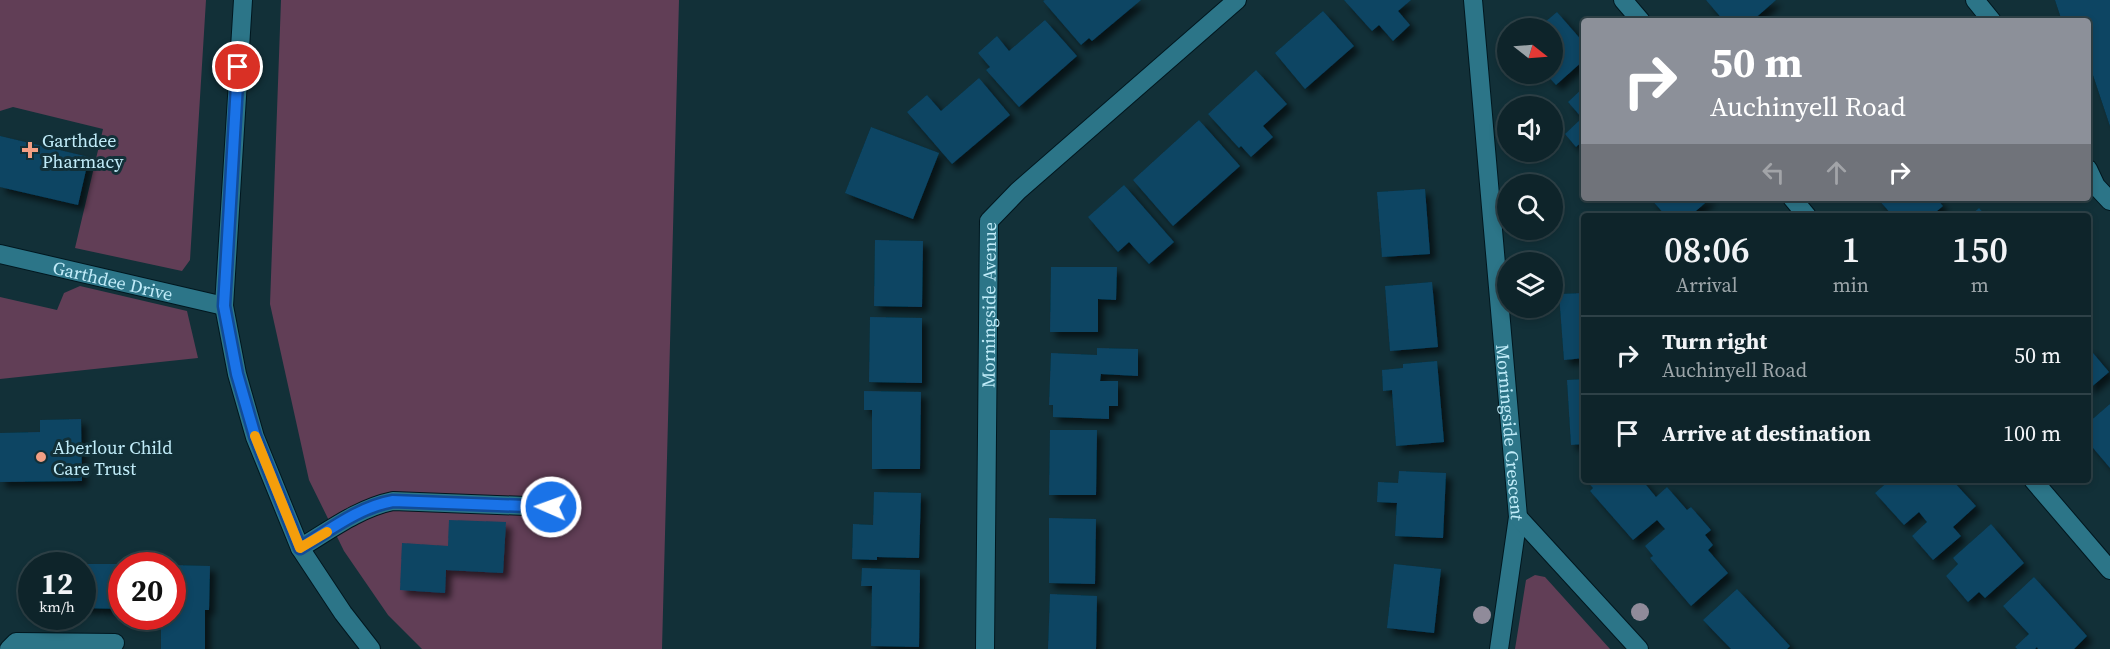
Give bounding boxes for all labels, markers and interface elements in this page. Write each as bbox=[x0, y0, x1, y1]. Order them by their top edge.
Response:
north arrow bbox=[1497, 18, 1563, 84]
map controls bbox=[1497, 18, 1563, 318]
text: 50 m bbox=[1710, 33, 1803, 91]
pin bbox=[212, 41, 263, 92]
icon: right bbox=[1611, 42, 1689, 120]
icon: arrive bbox=[221, 50, 254, 83]
text: Auchinyell Road bbox=[1710, 88, 1906, 125]
button: sound bbox=[1497, 96, 1563, 162]
place label: Garthdee Pharmacy bbox=[42, 128, 124, 174]
marker: Garthdee Pharmacy bbox=[23, 143, 37, 157]
icon: left bbox=[1757, 156, 1790, 189]
icon: ahead bbox=[1820, 156, 1853, 189]
icon: right bbox=[1883, 156, 1916, 189]
button: search bbox=[1497, 174, 1563, 240]
street label: Morningside Avenue bbox=[975, 222, 1001, 388]
text: 08:06 bbox=[1664, 225, 1750, 274]
text: 1 bbox=[1841, 225, 1860, 274]
text: 150 bbox=[1952, 225, 2008, 274]
button: layers bbox=[1497, 252, 1563, 318]
street label: Garthdee Drive bbox=[51, 254, 175, 306]
text: Arrival bbox=[1676, 271, 1738, 299]
text: min bbox=[1833, 271, 1869, 299]
text: m bbox=[1971, 271, 1989, 299]
text: Turn right bbox=[1662, 326, 1767, 356]
icon: right bbox=[1611, 339, 1644, 372]
text: 50 m bbox=[2014, 340, 2061, 370]
street label: Morningside Crescent bbox=[1490, 343, 1531, 523]
text: Auchinyell Road bbox=[1662, 356, 1807, 384]
icon: arrive bbox=[1611, 417, 1644, 450]
text: Arrive at destination bbox=[1662, 418, 1871, 448]
text: 100 m bbox=[2003, 418, 2061, 448]
place label: Aberlour Child Care Trust bbox=[53, 435, 172, 481]
marker: Aberlour Child Care Trust bbox=[34, 450, 48, 464]
position arrow bbox=[519, 475, 583, 539]
speed limit sign: 20 bbox=[108, 552, 186, 630]
text: 12 bbox=[41, 563, 73, 604]
text: km/h bbox=[39, 596, 75, 617]

